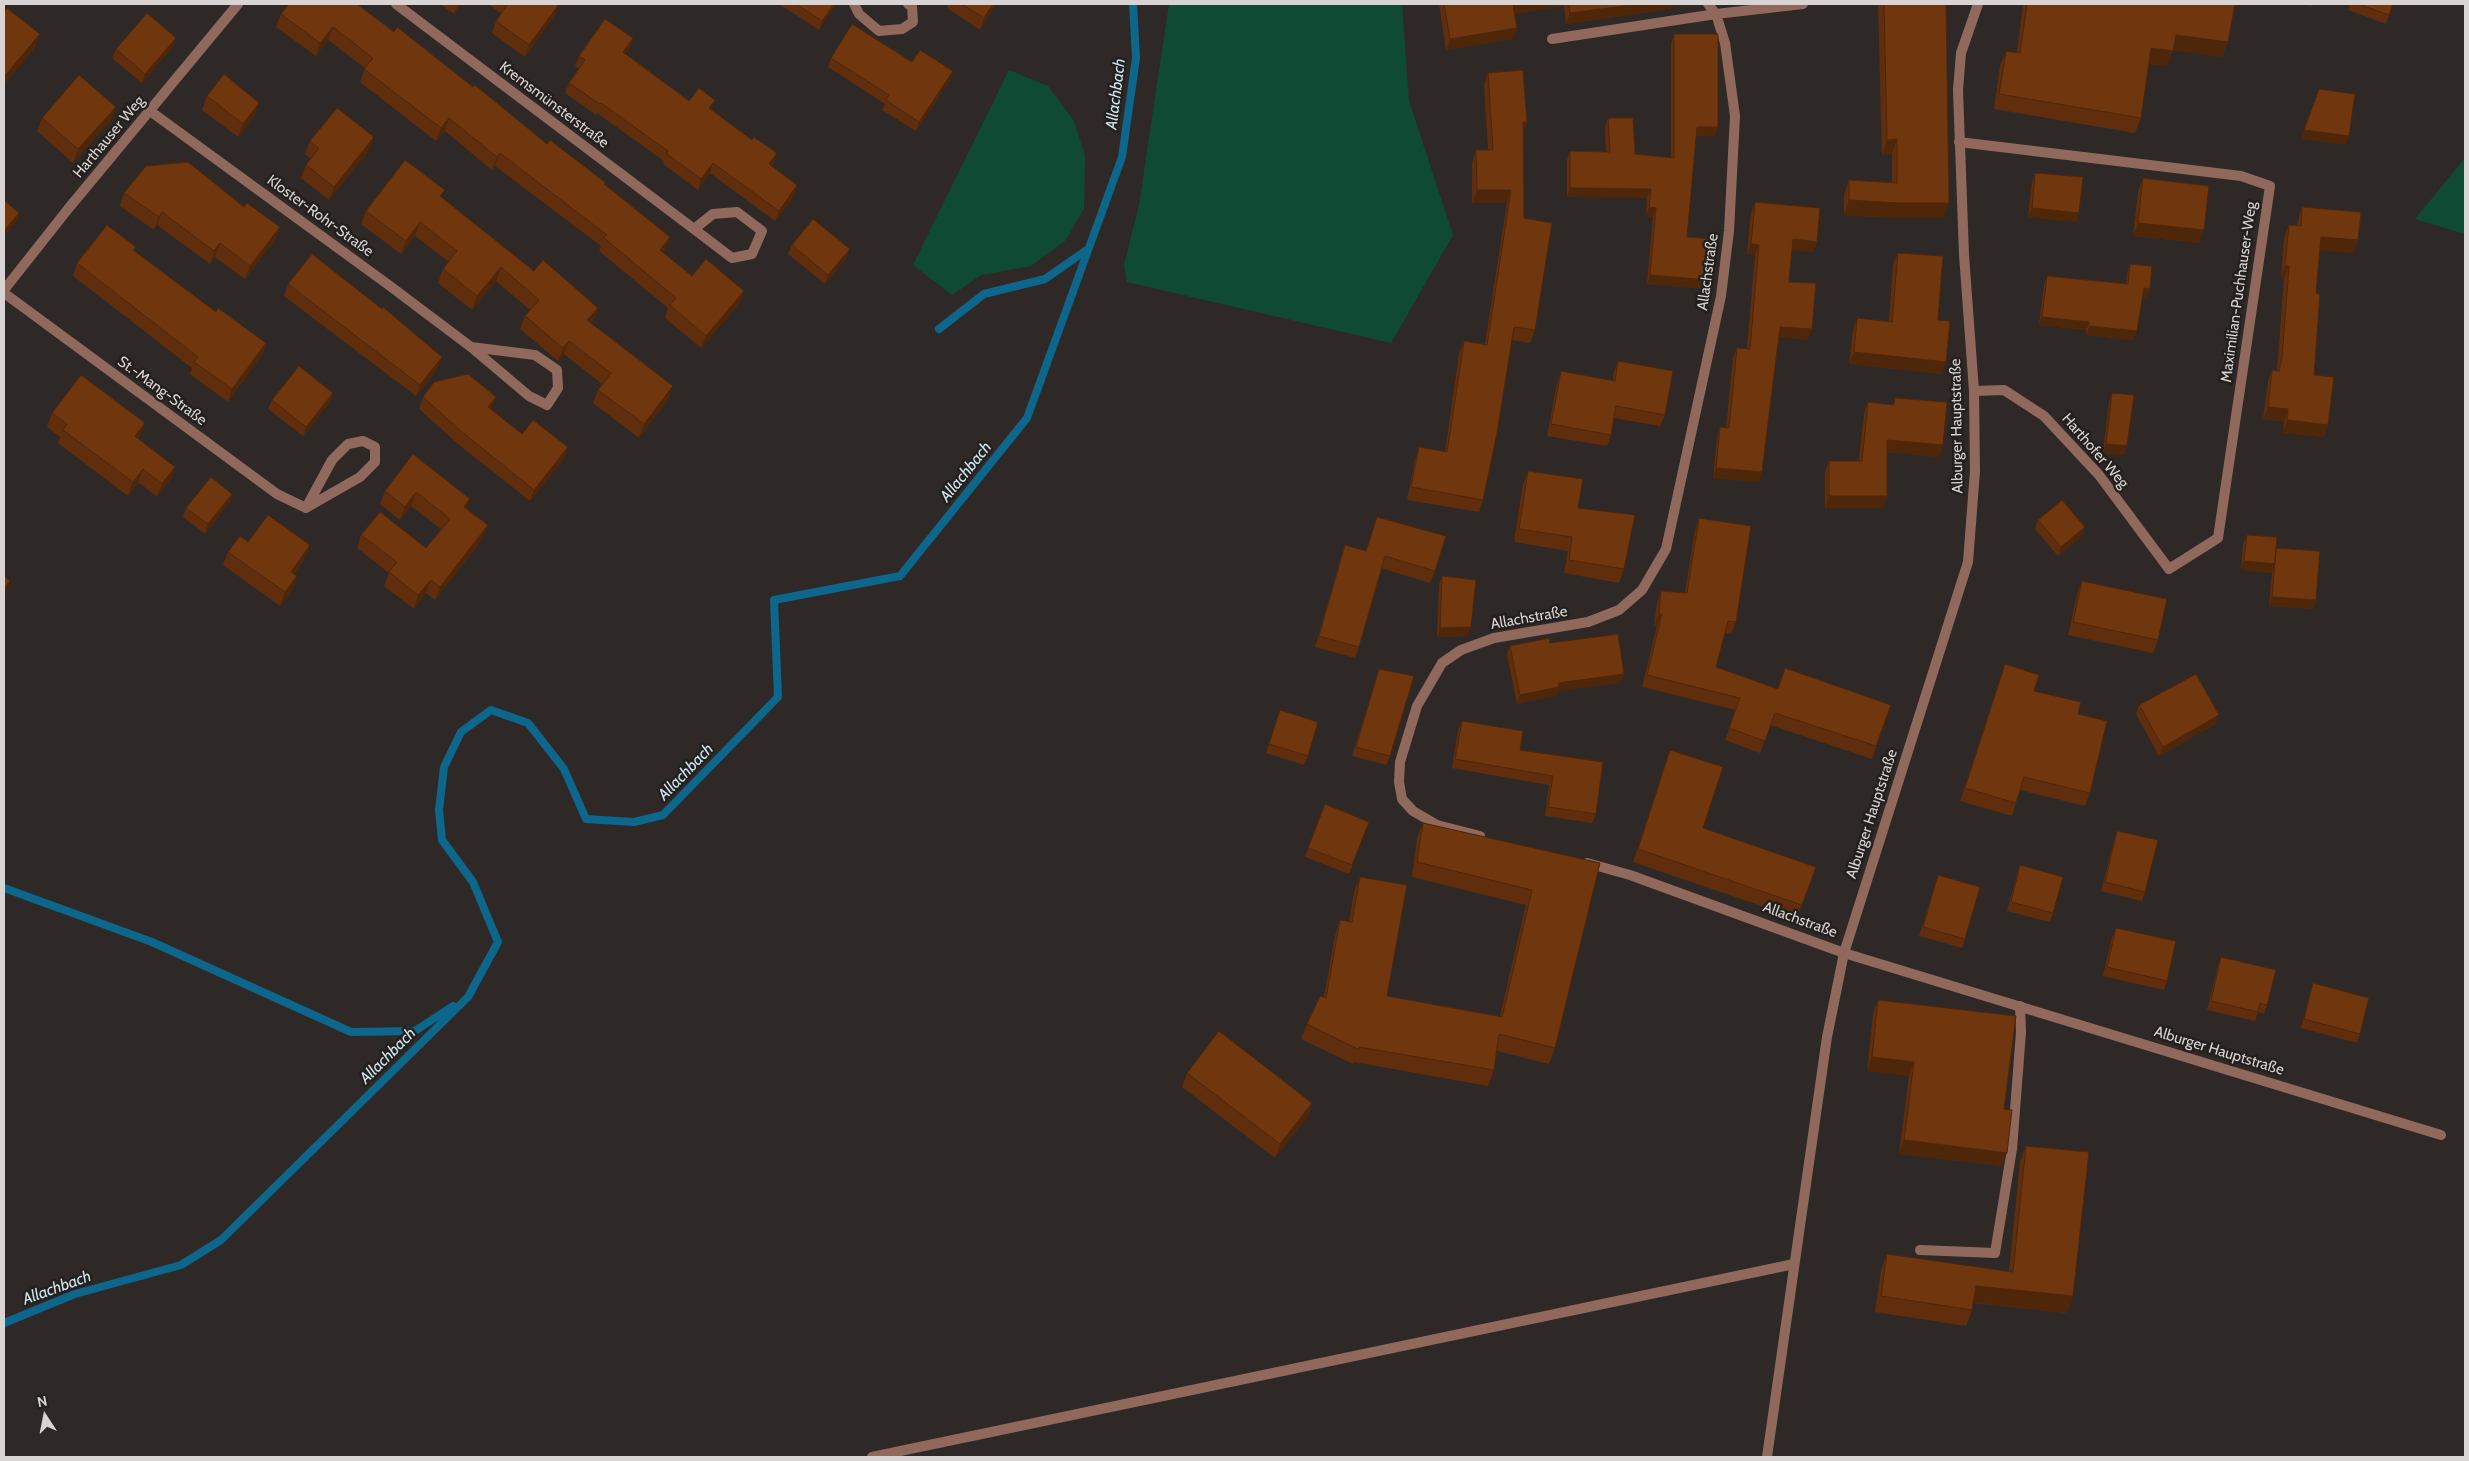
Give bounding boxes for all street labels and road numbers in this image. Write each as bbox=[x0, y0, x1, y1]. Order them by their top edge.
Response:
street label: Kremsmünsterstraße bbox=[496, 58, 612, 152]
street label: Harthauser Weg bbox=[70, 92, 148, 182]
street label: Kloster-Rohr-Straße bbox=[263, 171, 377, 261]
street label: Maximilian-Puchhauser-Weg bbox=[2217, 200, 2261, 384]
street label: Allachstraße bbox=[1694, 232, 1722, 312]
street label: St.-Mang-Straße bbox=[114, 353, 210, 429]
street label: Alburger Hauptstraße bbox=[1947, 358, 1967, 494]
street label: Harthofer Weg bbox=[2058, 410, 2132, 492]
street label: Allachstraße bbox=[1489, 602, 1569, 634]
street label: Alburger Hauptstraße bbox=[1843, 747, 1901, 881]
street label: Allachstraße bbox=[1760, 898, 1840, 942]
street label: Alburger Hauptstraße bbox=[2152, 1023, 2286, 1079]

